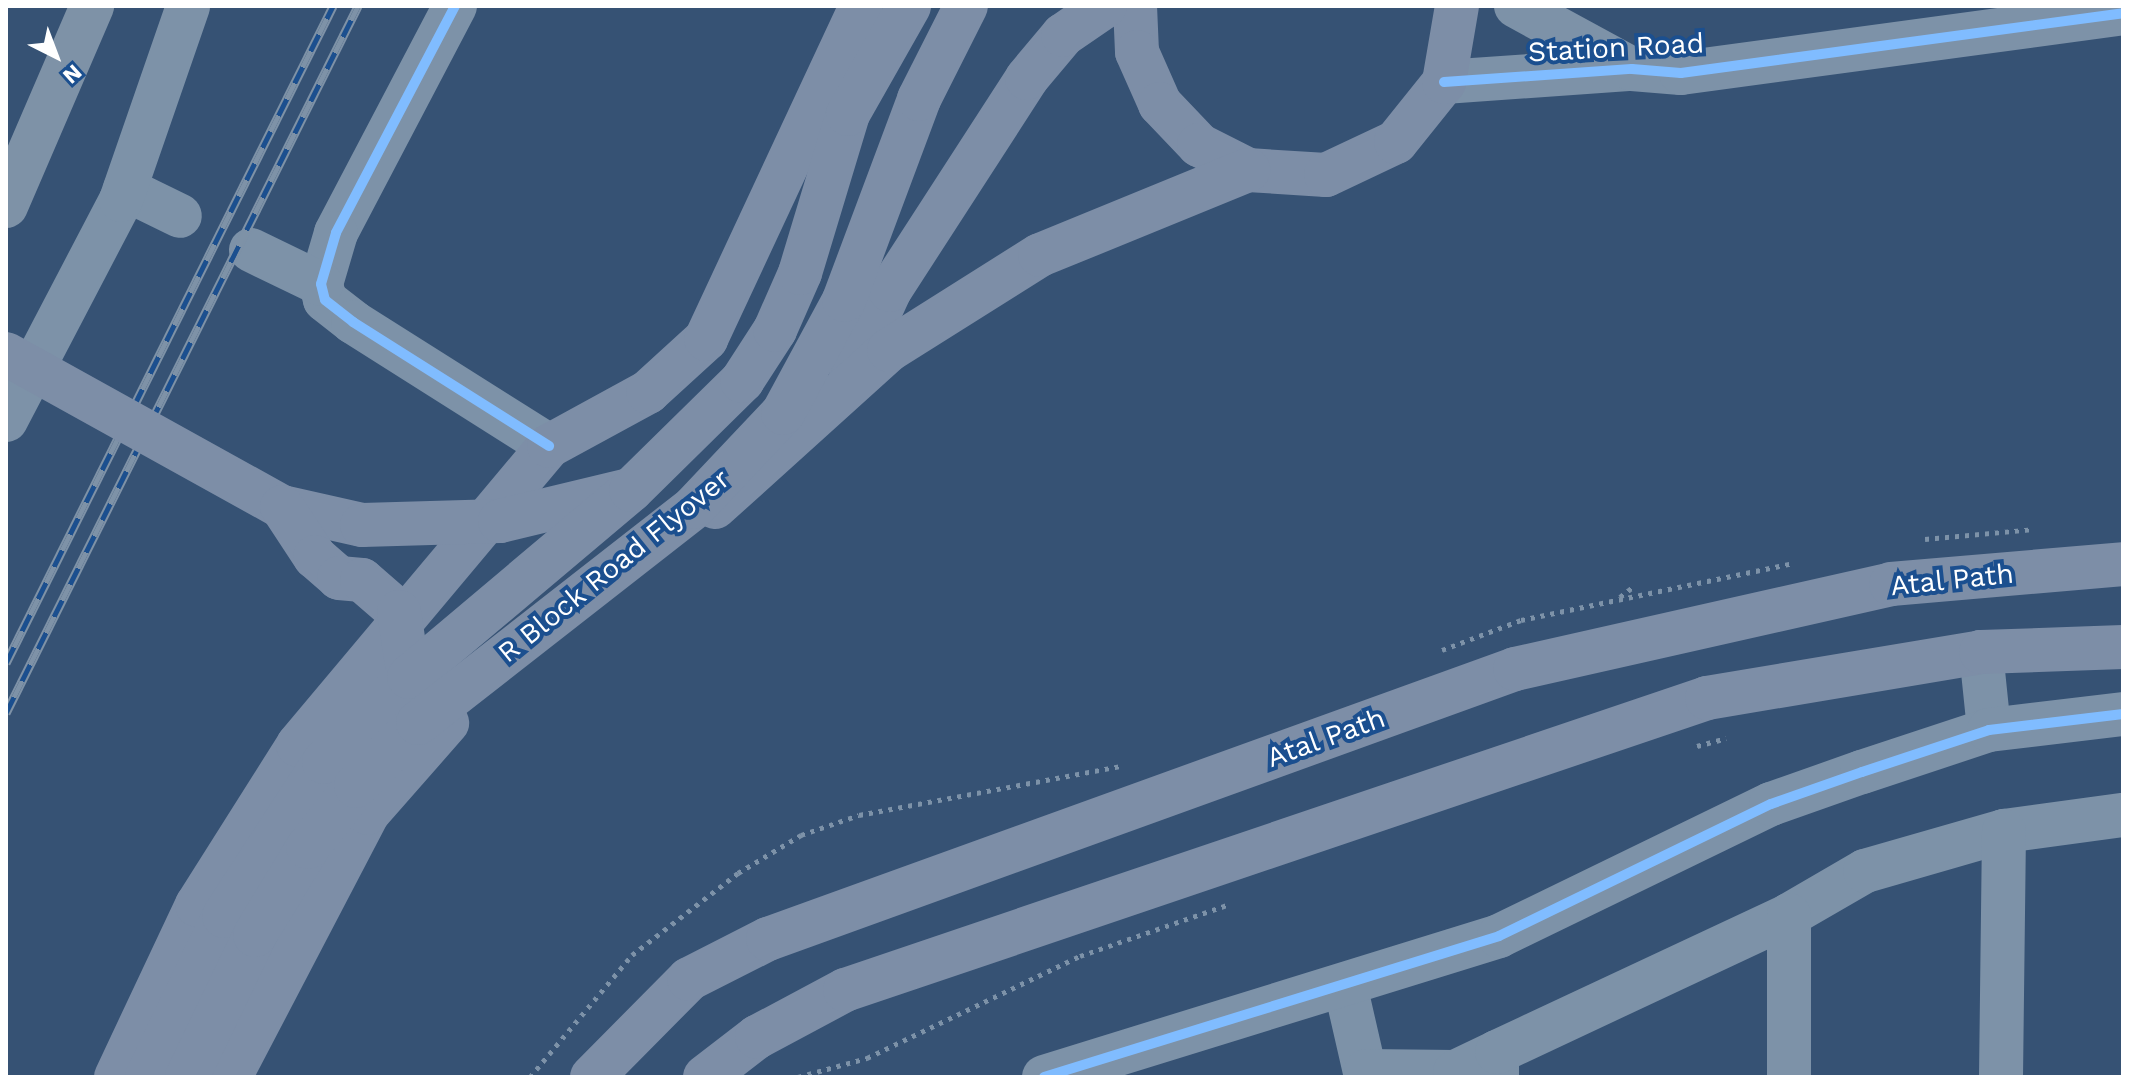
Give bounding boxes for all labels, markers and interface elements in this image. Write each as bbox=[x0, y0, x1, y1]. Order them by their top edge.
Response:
north arrow bbox=[16, 16, 96, 96]
street label: Station Road bbox=[1527, 27, 1705, 69]
text: N bbox=[58, 59, 87, 89]
street label: R Block Road Flyover bbox=[491, 462, 737, 670]
street label: Atal Path bbox=[1888, 557, 2016, 603]
street label: Atal Path bbox=[1262, 701, 1390, 775]

